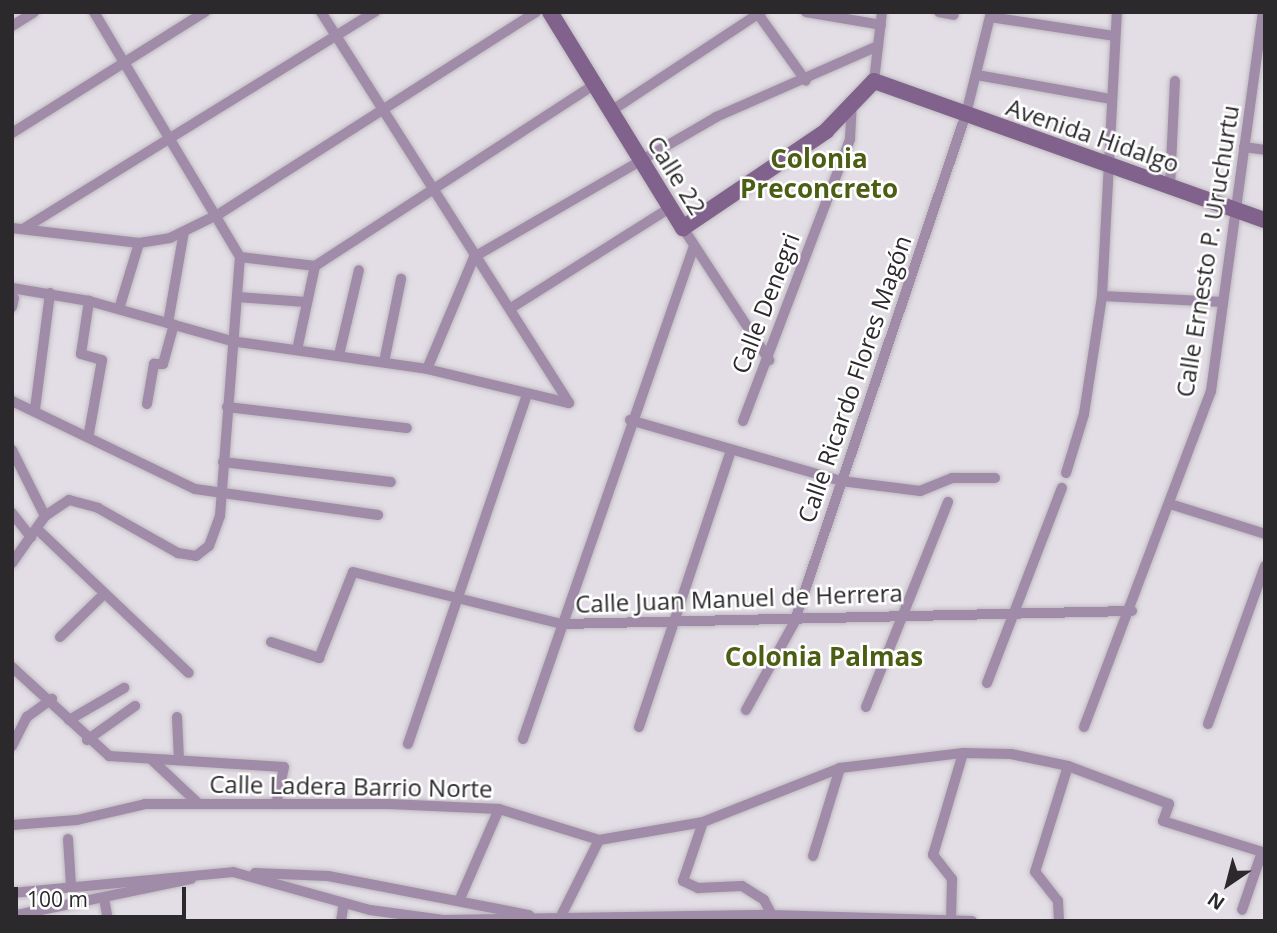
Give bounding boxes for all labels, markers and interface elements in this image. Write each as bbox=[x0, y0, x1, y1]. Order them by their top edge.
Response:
street label: Avenida Hidalgo bbox=[1003, 92, 1183, 178]
street label: Calle Ernesto P. Uruchurtu bbox=[1170, 103, 1244, 399]
street label: Calle 22 bbox=[642, 130, 712, 220]
district label: Colonia Preconcreto bbox=[740, 143, 898, 204]
street label: Calle Denegri bbox=[725, 229, 805, 377]
street label: Calle Ricardo Flores Magón bbox=[791, 231, 917, 527]
street label: Calle Juan Manuel de Herrera bbox=[575, 578, 903, 618]
district label: Colonia Palmas bbox=[725, 641, 923, 673]
street label: Calle Ladera Barrio Norte bbox=[209, 769, 493, 803]
north arrow bbox=[1193, 849, 1263, 919]
scale bar bbox=[18, 874, 189, 918]
text: 100 m bbox=[27, 885, 88, 913]
text: N bbox=[1202, 886, 1230, 916]

